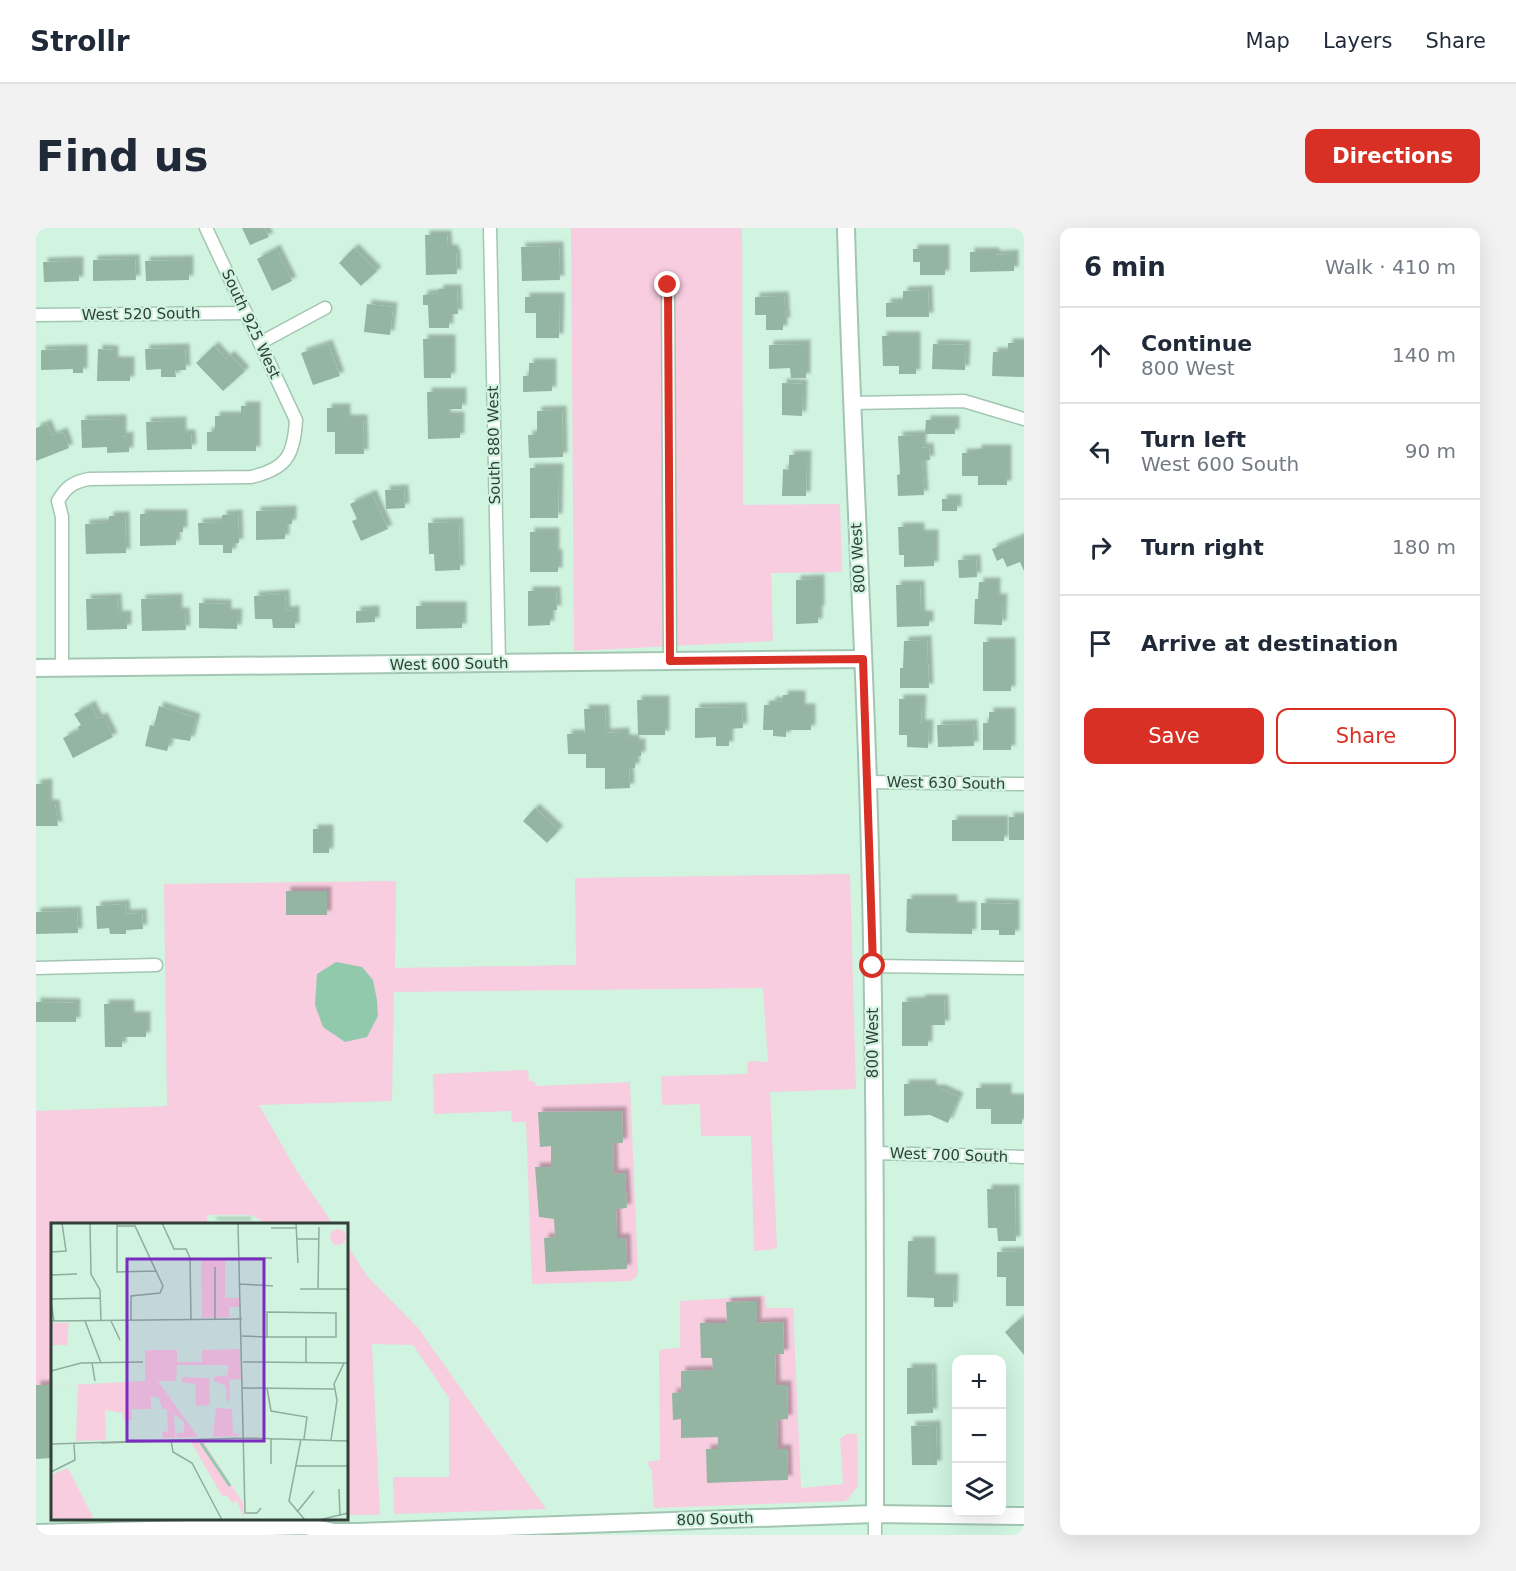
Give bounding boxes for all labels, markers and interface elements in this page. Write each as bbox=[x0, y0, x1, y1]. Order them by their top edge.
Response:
text: Strollr bbox=[30, 25, 130, 58]
text: Map bbox=[1246, 29, 1290, 53]
text: Layers bbox=[1323, 29, 1392, 53]
text: Share bbox=[1425, 29, 1486, 53]
button: Directions bbox=[1305, 129, 1480, 183]
text: Find us bbox=[36, 132, 209, 181]
text: 6 min bbox=[1084, 252, 1166, 282]
text: Walk · 410 m bbox=[1325, 255, 1456, 279]
street label: South 925 West bbox=[218, 266, 284, 382]
route end bbox=[654, 271, 680, 297]
street label: West 520 South bbox=[82, 304, 200, 324]
text: Continue bbox=[1141, 331, 1252, 356]
icon: ahead bbox=[1084, 339, 1117, 372]
text: 140 m bbox=[1392, 343, 1456, 367]
text: 800 West bbox=[1141, 356, 1235, 380]
street label: South 880 West bbox=[484, 385, 504, 504]
text: Turn left bbox=[1141, 427, 1246, 452]
icon: left bbox=[1084, 435, 1117, 468]
text: 90 m bbox=[1405, 439, 1456, 463]
text: West 600 South bbox=[1141, 452, 1299, 476]
street label: 800 West bbox=[847, 522, 869, 594]
icon: right bbox=[1084, 531, 1117, 564]
text: Turn right bbox=[1141, 535, 1264, 560]
text: 180 m bbox=[1392, 535, 1456, 559]
icon: arrive bbox=[1084, 627, 1117, 660]
text: Arrive at destination bbox=[1141, 631, 1398, 656]
street label: West 600 South bbox=[390, 654, 508, 674]
button: Save bbox=[1084, 708, 1264, 764]
button: Share bbox=[1276, 708, 1456, 764]
street label: West 630 South bbox=[887, 773, 1005, 793]
route start bbox=[859, 952, 885, 978]
street label: 800 West bbox=[864, 1008, 882, 1078]
street label: West 700 South bbox=[889, 1144, 1009, 1166]
inset map bbox=[51, 1223, 348, 1520]
map controls bbox=[952, 1355, 1006, 1517]
button: + bbox=[952, 1355, 1006, 1409]
button: − bbox=[952, 1409, 1006, 1463]
button: layers bbox=[952, 1463, 1006, 1517]
street label: 800 South bbox=[676, 1509, 754, 1529]

